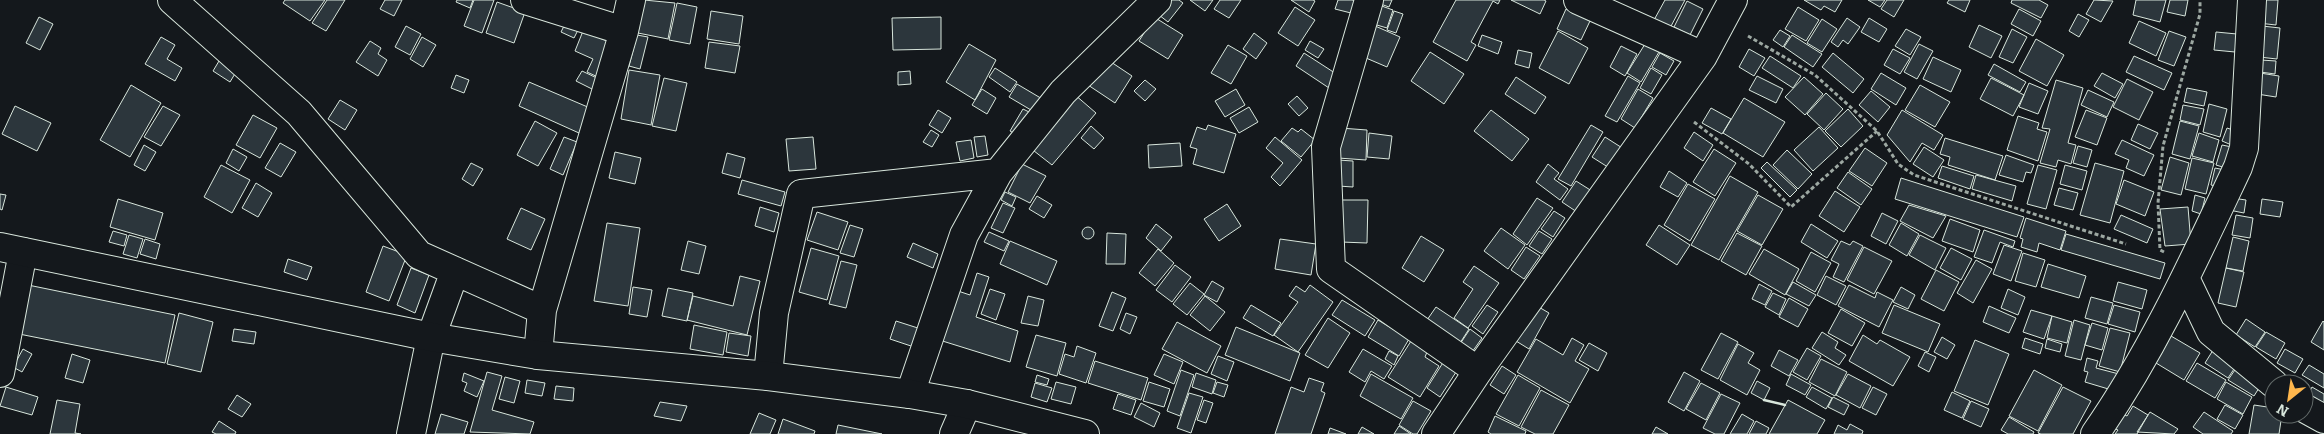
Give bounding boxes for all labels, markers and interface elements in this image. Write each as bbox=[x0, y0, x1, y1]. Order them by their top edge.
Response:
north arrow bbox=[2264, 374, 2314, 424]
text: N bbox=[2274, 400, 2292, 420]

